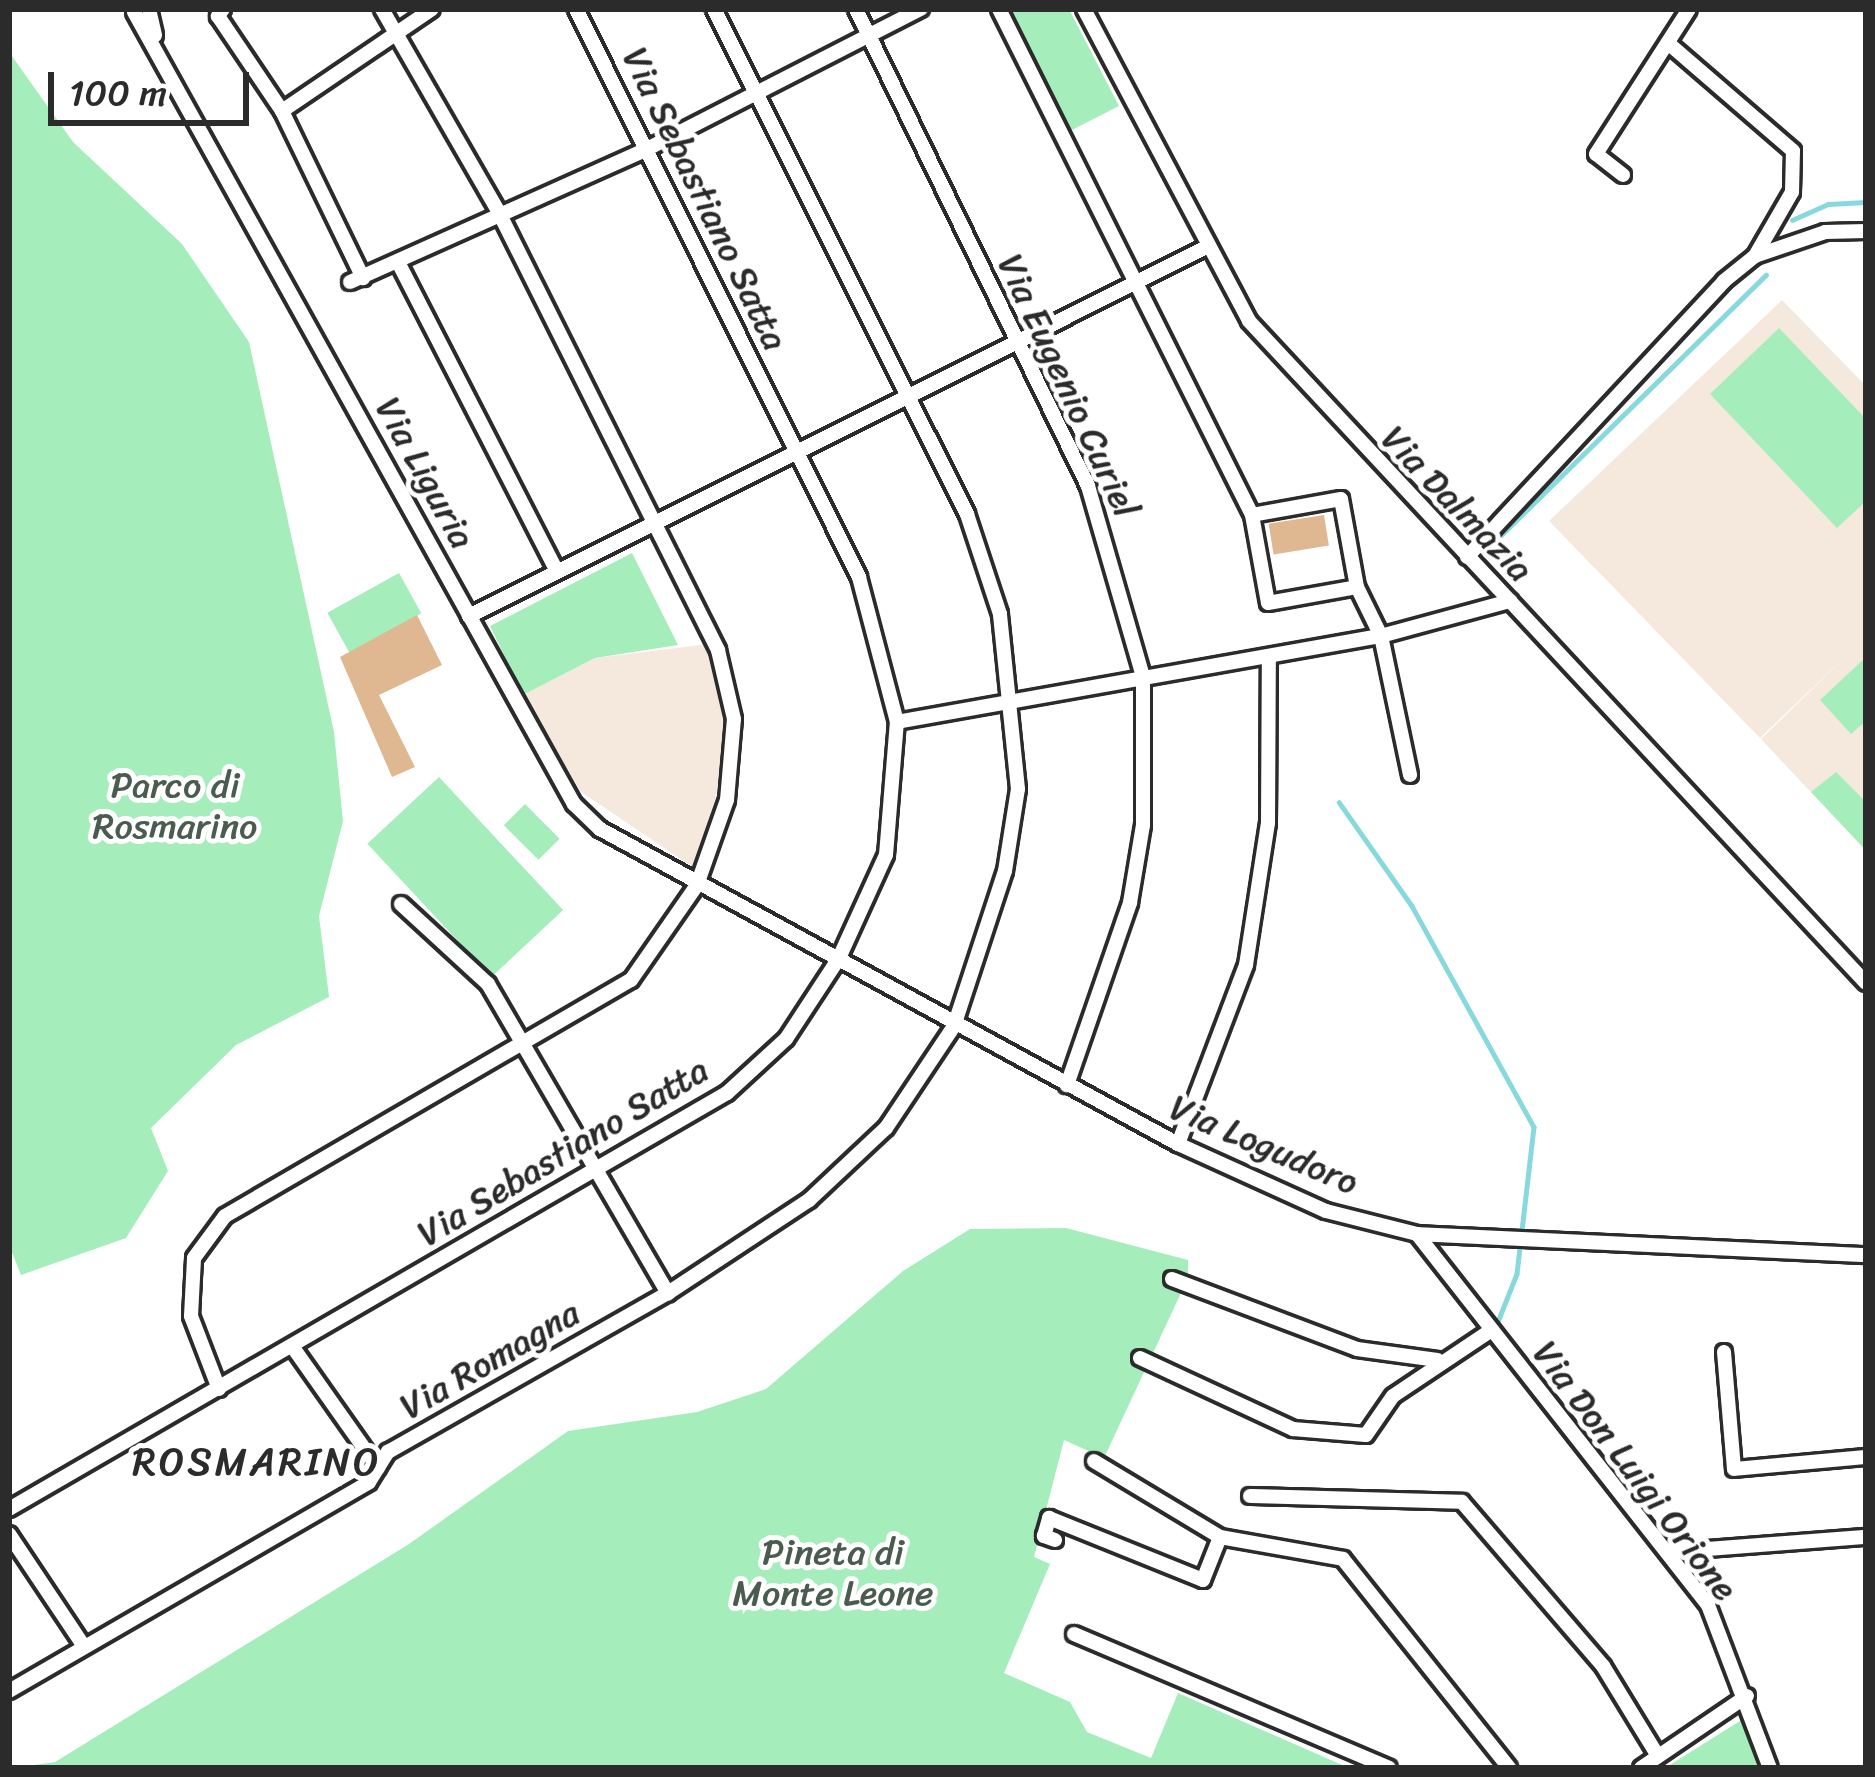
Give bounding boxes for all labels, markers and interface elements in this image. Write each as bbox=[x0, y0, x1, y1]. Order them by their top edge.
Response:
street label: Via Sebastiano Satta bbox=[613, 40, 797, 358]
scale bar bbox=[54, 48, 255, 122]
text: 100 m bbox=[69, 61, 167, 125]
street label: Via Eugenio Curiel bbox=[988, 247, 1148, 525]
street label: Via Liguria bbox=[366, 390, 484, 556]
street label: Via Dalmazia bbox=[1372, 417, 1542, 591]
park label: Parco di Rosmarino bbox=[93, 763, 257, 848]
street label: Via Sebastiano Satta bbox=[409, 1048, 717, 1256]
street label: Via Logudoro bbox=[1163, 1086, 1365, 1204]
street label: Via Romagna bbox=[392, 1291, 588, 1429]
street label: Via Don Luigi Orione bbox=[1523, 1333, 1747, 1609]
district label: ROSMARINO bbox=[134, 1439, 380, 1485]
park label: Pineta di Monte Leone bbox=[733, 1530, 933, 1615]

